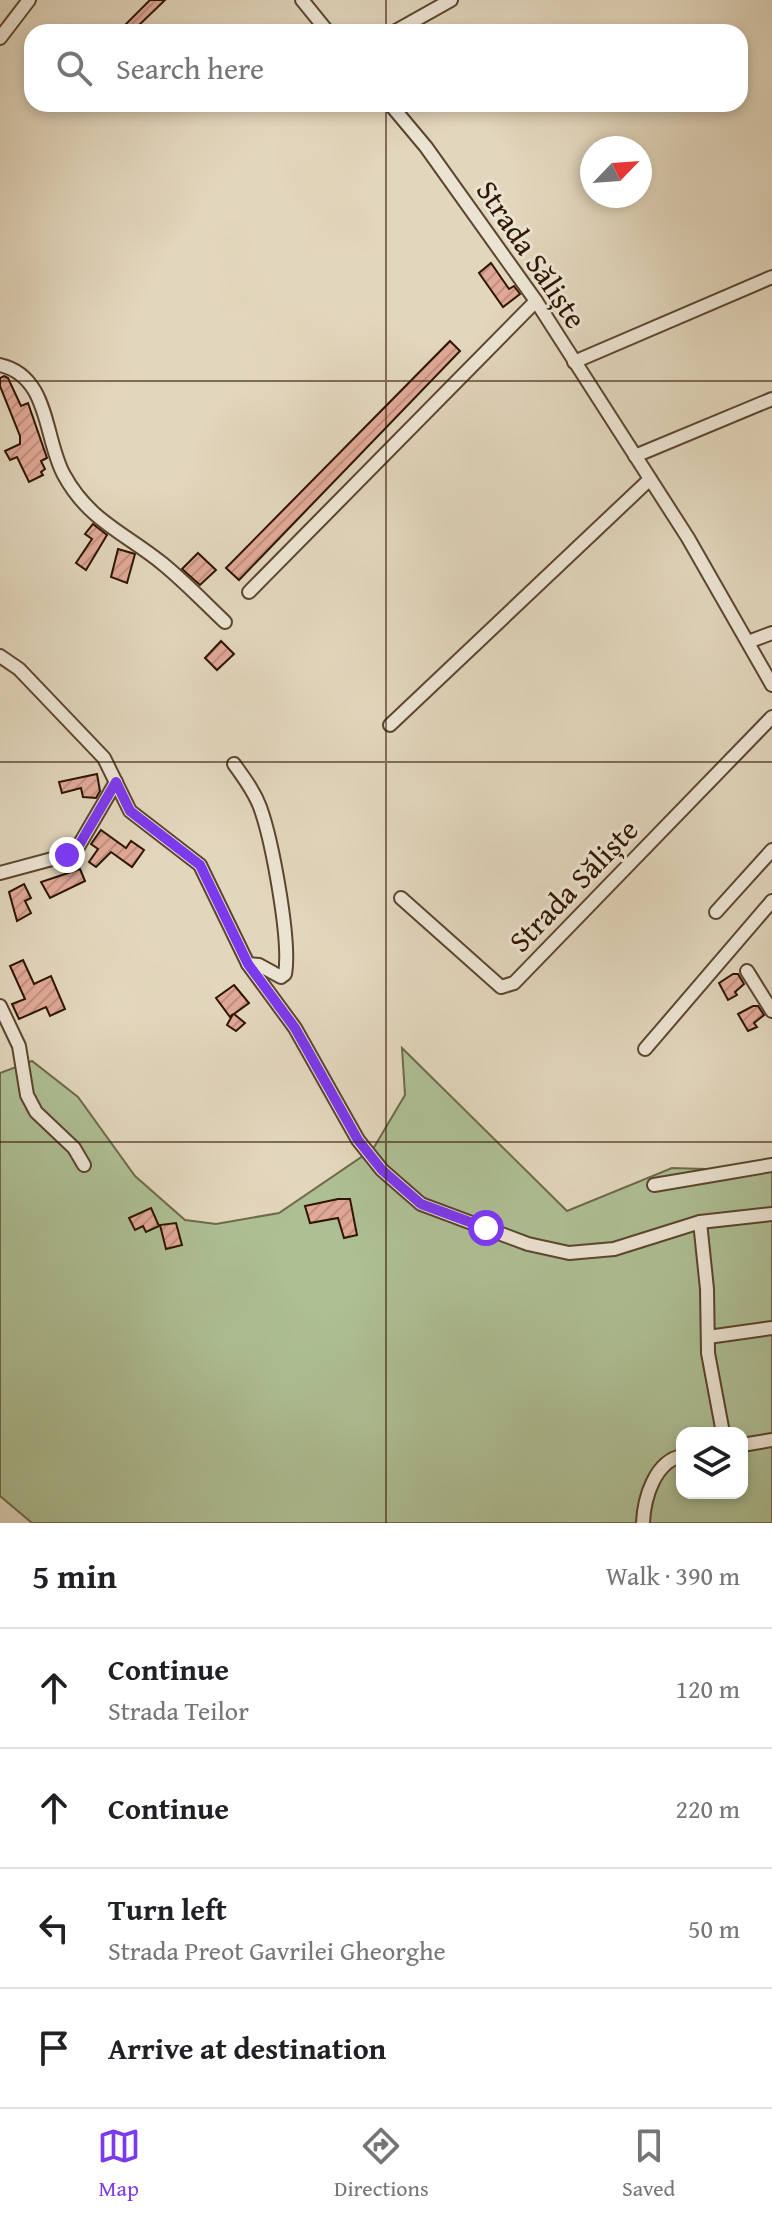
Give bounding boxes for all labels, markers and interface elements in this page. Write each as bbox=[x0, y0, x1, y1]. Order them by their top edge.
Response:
search box bbox=[24, 24, 748, 112]
icon: search bbox=[52, 46, 96, 90]
text: Search here bbox=[116, 46, 264, 90]
north arrow bbox=[580, 136, 652, 208]
street label: Strada Săliște bbox=[466, 171, 598, 337]
street label: Strada Săliște bbox=[498, 808, 648, 962]
route end bbox=[49, 837, 85, 873]
route start bbox=[468, 1210, 504, 1246]
map controls bbox=[676, 1427, 748, 1499]
button: layers bbox=[676, 1427, 748, 1499]
text: 5 min bbox=[32, 1551, 117, 1600]
text: Walk · 390 m bbox=[606, 1556, 740, 1595]
text: Continue bbox=[108, 1647, 229, 1691]
icon: ahead bbox=[32, 1666, 76, 1710]
text: 120 m bbox=[675, 1669, 740, 1708]
text: Strada Teilor bbox=[108, 1691, 249, 1730]
icon: ahead bbox=[32, 1786, 76, 1830]
text: Continue bbox=[108, 1786, 229, 1830]
text: 220 m bbox=[675, 1789, 740, 1828]
text: Turn left bbox=[108, 1887, 227, 1931]
icon: left bbox=[32, 1906, 76, 1950]
text: 50 m bbox=[688, 1909, 740, 1948]
text: Strada Preot Gavrilei Gheorghe bbox=[108, 1931, 446, 1970]
icon: arrive bbox=[32, 2026, 76, 2070]
text: Arrive at destination bbox=[108, 2026, 386, 2070]
tab: Map bbox=[97, 2124, 141, 2204]
tab: Directions bbox=[334, 2124, 429, 2204]
tab: Saved bbox=[622, 2124, 675, 2204]

